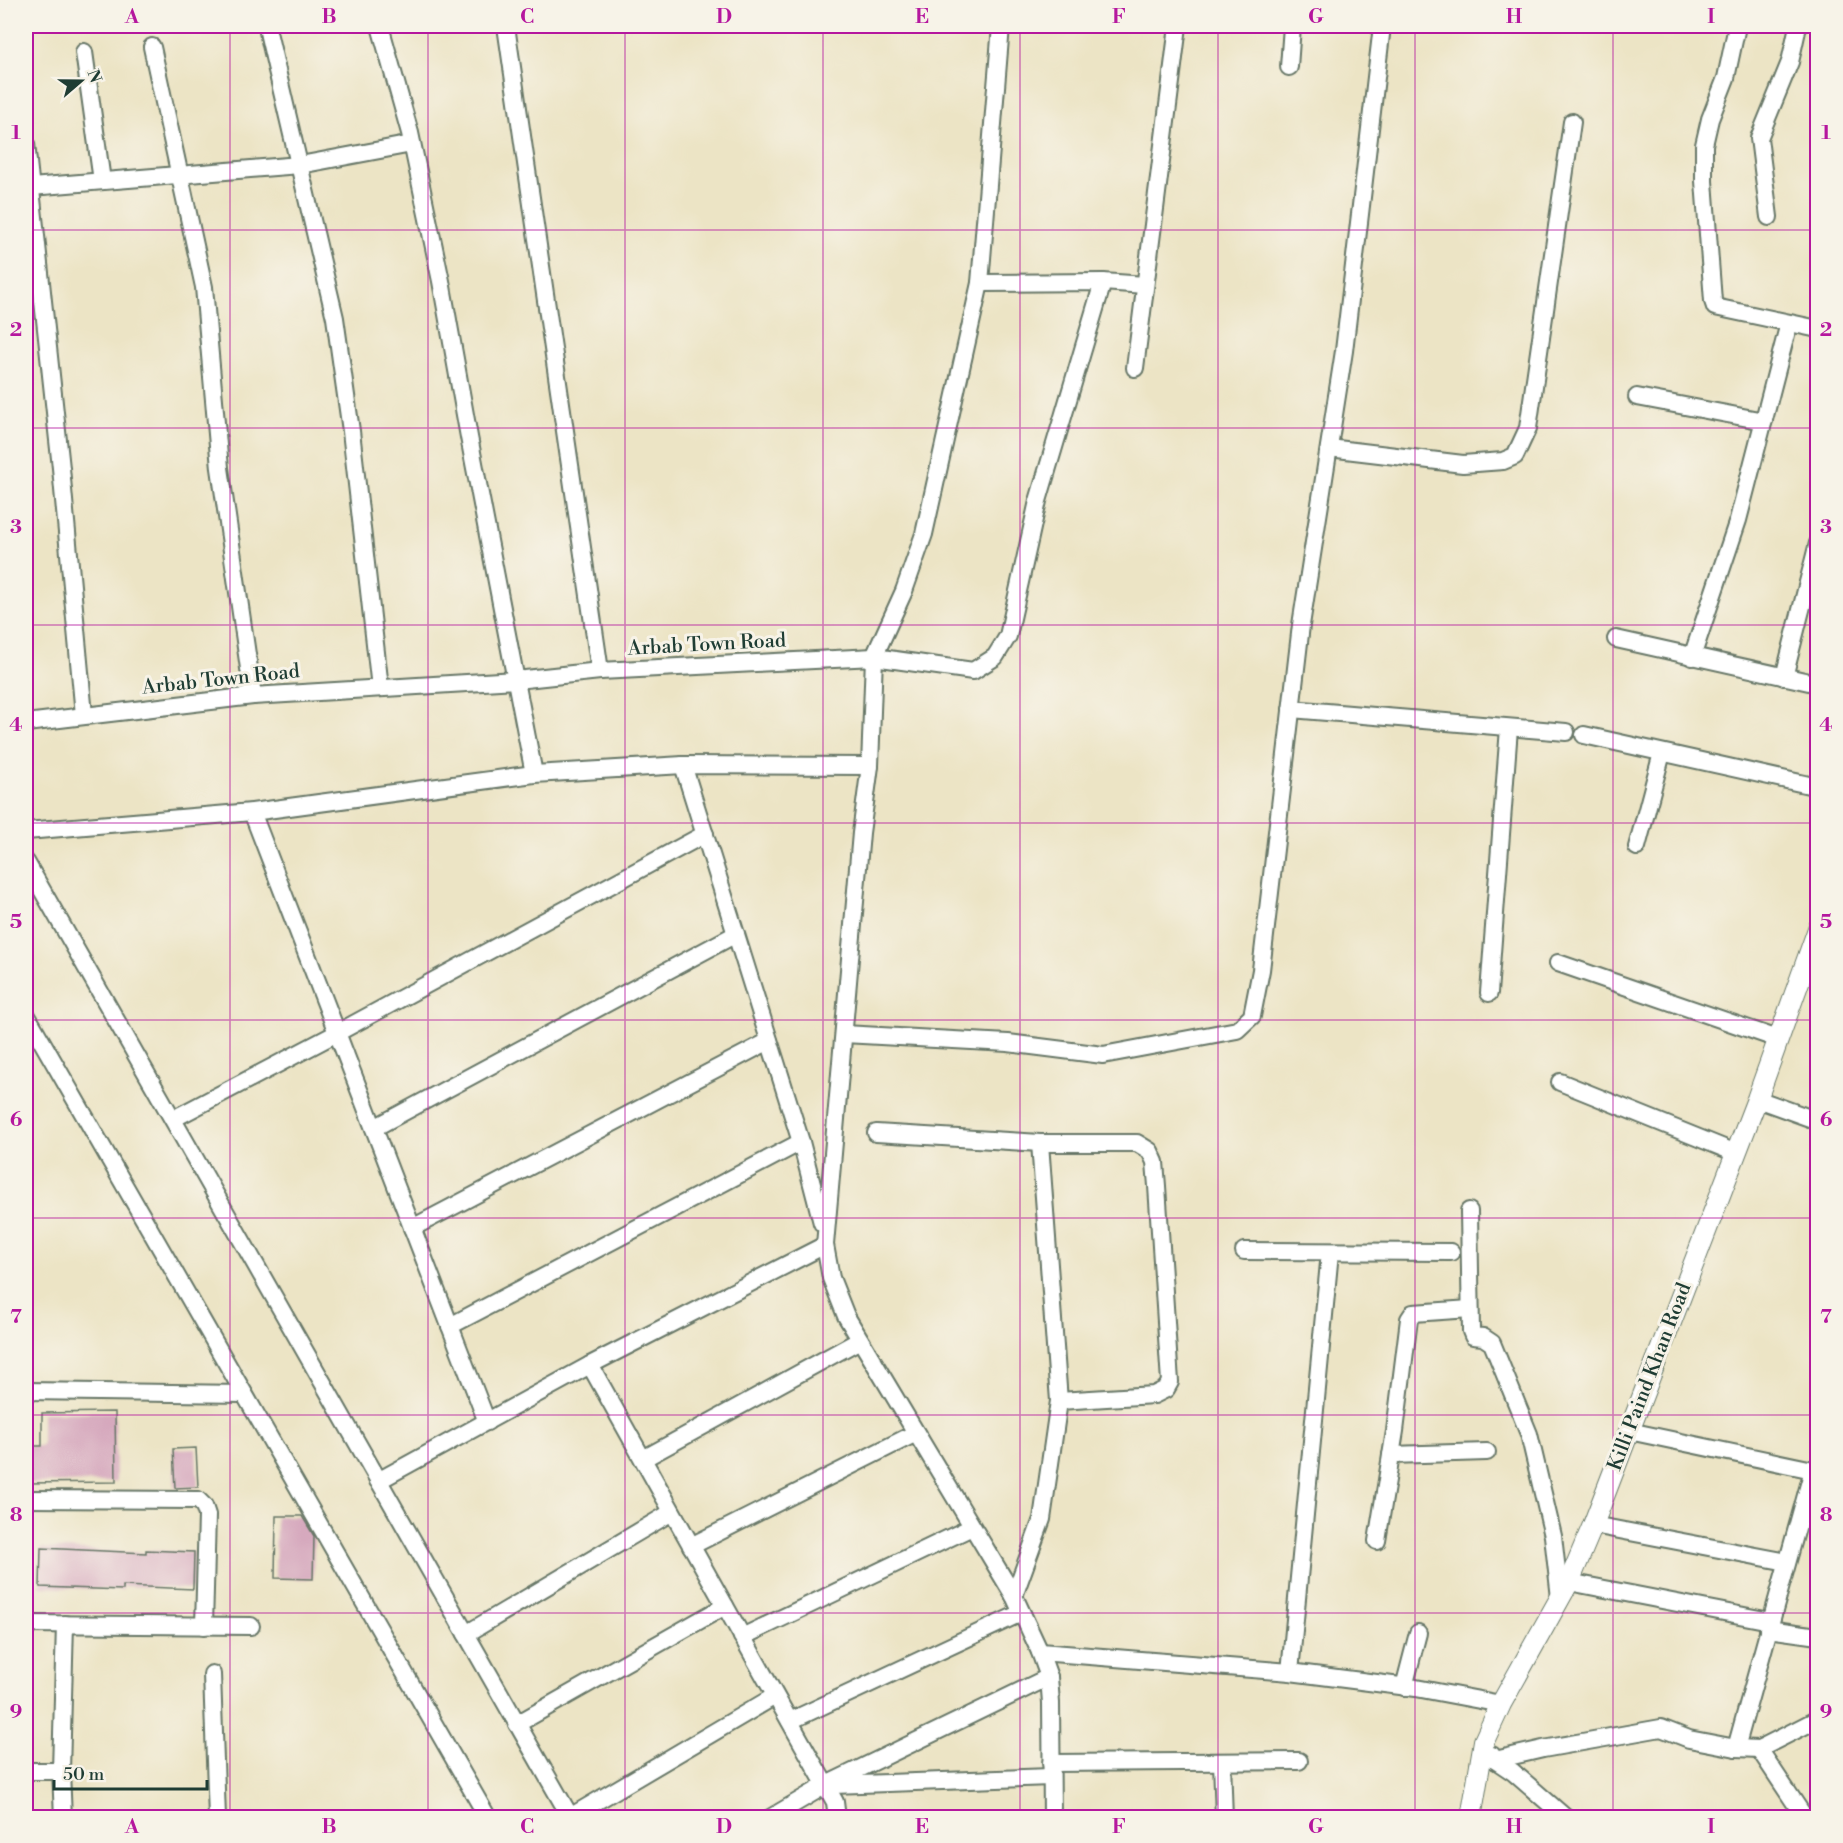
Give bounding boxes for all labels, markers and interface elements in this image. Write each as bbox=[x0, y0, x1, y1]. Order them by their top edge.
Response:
text: A bbox=[124, 5, 140, 30]
text: B bbox=[321, 5, 337, 30]
text: C bbox=[520, 5, 534, 30]
text: D bbox=[716, 5, 732, 30]
text: E bbox=[915, 5, 929, 30]
text: F bbox=[1112, 5, 1126, 30]
text: G bbox=[1308, 5, 1324, 30]
text: H bbox=[1506, 5, 1523, 30]
text: I bbox=[1707, 5, 1715, 30]
north arrow bbox=[51, 51, 111, 111]
text: N bbox=[83, 67, 106, 86]
text: 1 bbox=[11, 121, 21, 146]
text: 1 bbox=[1821, 121, 1831, 146]
text: 2 bbox=[10, 318, 22, 343]
text: 2 bbox=[1820, 318, 1832, 343]
text: 3 bbox=[10, 515, 22, 540]
text: 3 bbox=[1820, 515, 1832, 540]
street label: Arbab Town Road bbox=[626, 628, 787, 662]
street label: Arbab Town Road bbox=[140, 659, 302, 701]
text: 4 bbox=[9, 713, 23, 738]
text: 4 bbox=[1819, 713, 1833, 738]
text: 5 bbox=[10, 910, 22, 935]
text: 5 bbox=[1820, 910, 1832, 935]
text: 6 bbox=[10, 1108, 23, 1133]
text: 6 bbox=[1820, 1108, 1833, 1133]
street label: Killi Paind Khan Road bbox=[1603, 1279, 1698, 1475]
text: 7 bbox=[10, 1305, 22, 1330]
text: 7 bbox=[1820, 1305, 1832, 1330]
text: 8 bbox=[10, 1503, 23, 1528]
text: 8 bbox=[1820, 1503, 1833, 1528]
text: 9 bbox=[10, 1700, 22, 1725]
text: 9 bbox=[1820, 1700, 1832, 1725]
scale bar bbox=[54, 1753, 207, 1791]
text: 50 m bbox=[63, 1763, 105, 1786]
text: A bbox=[124, 1815, 140, 1840]
text: B bbox=[321, 1815, 337, 1840]
text: C bbox=[520, 1815, 534, 1840]
text: D bbox=[716, 1815, 732, 1840]
text: E bbox=[915, 1815, 929, 1840]
text: F bbox=[1112, 1815, 1126, 1840]
text: G bbox=[1308, 1815, 1324, 1840]
text: H bbox=[1506, 1815, 1523, 1840]
text: I bbox=[1707, 1815, 1715, 1840]

